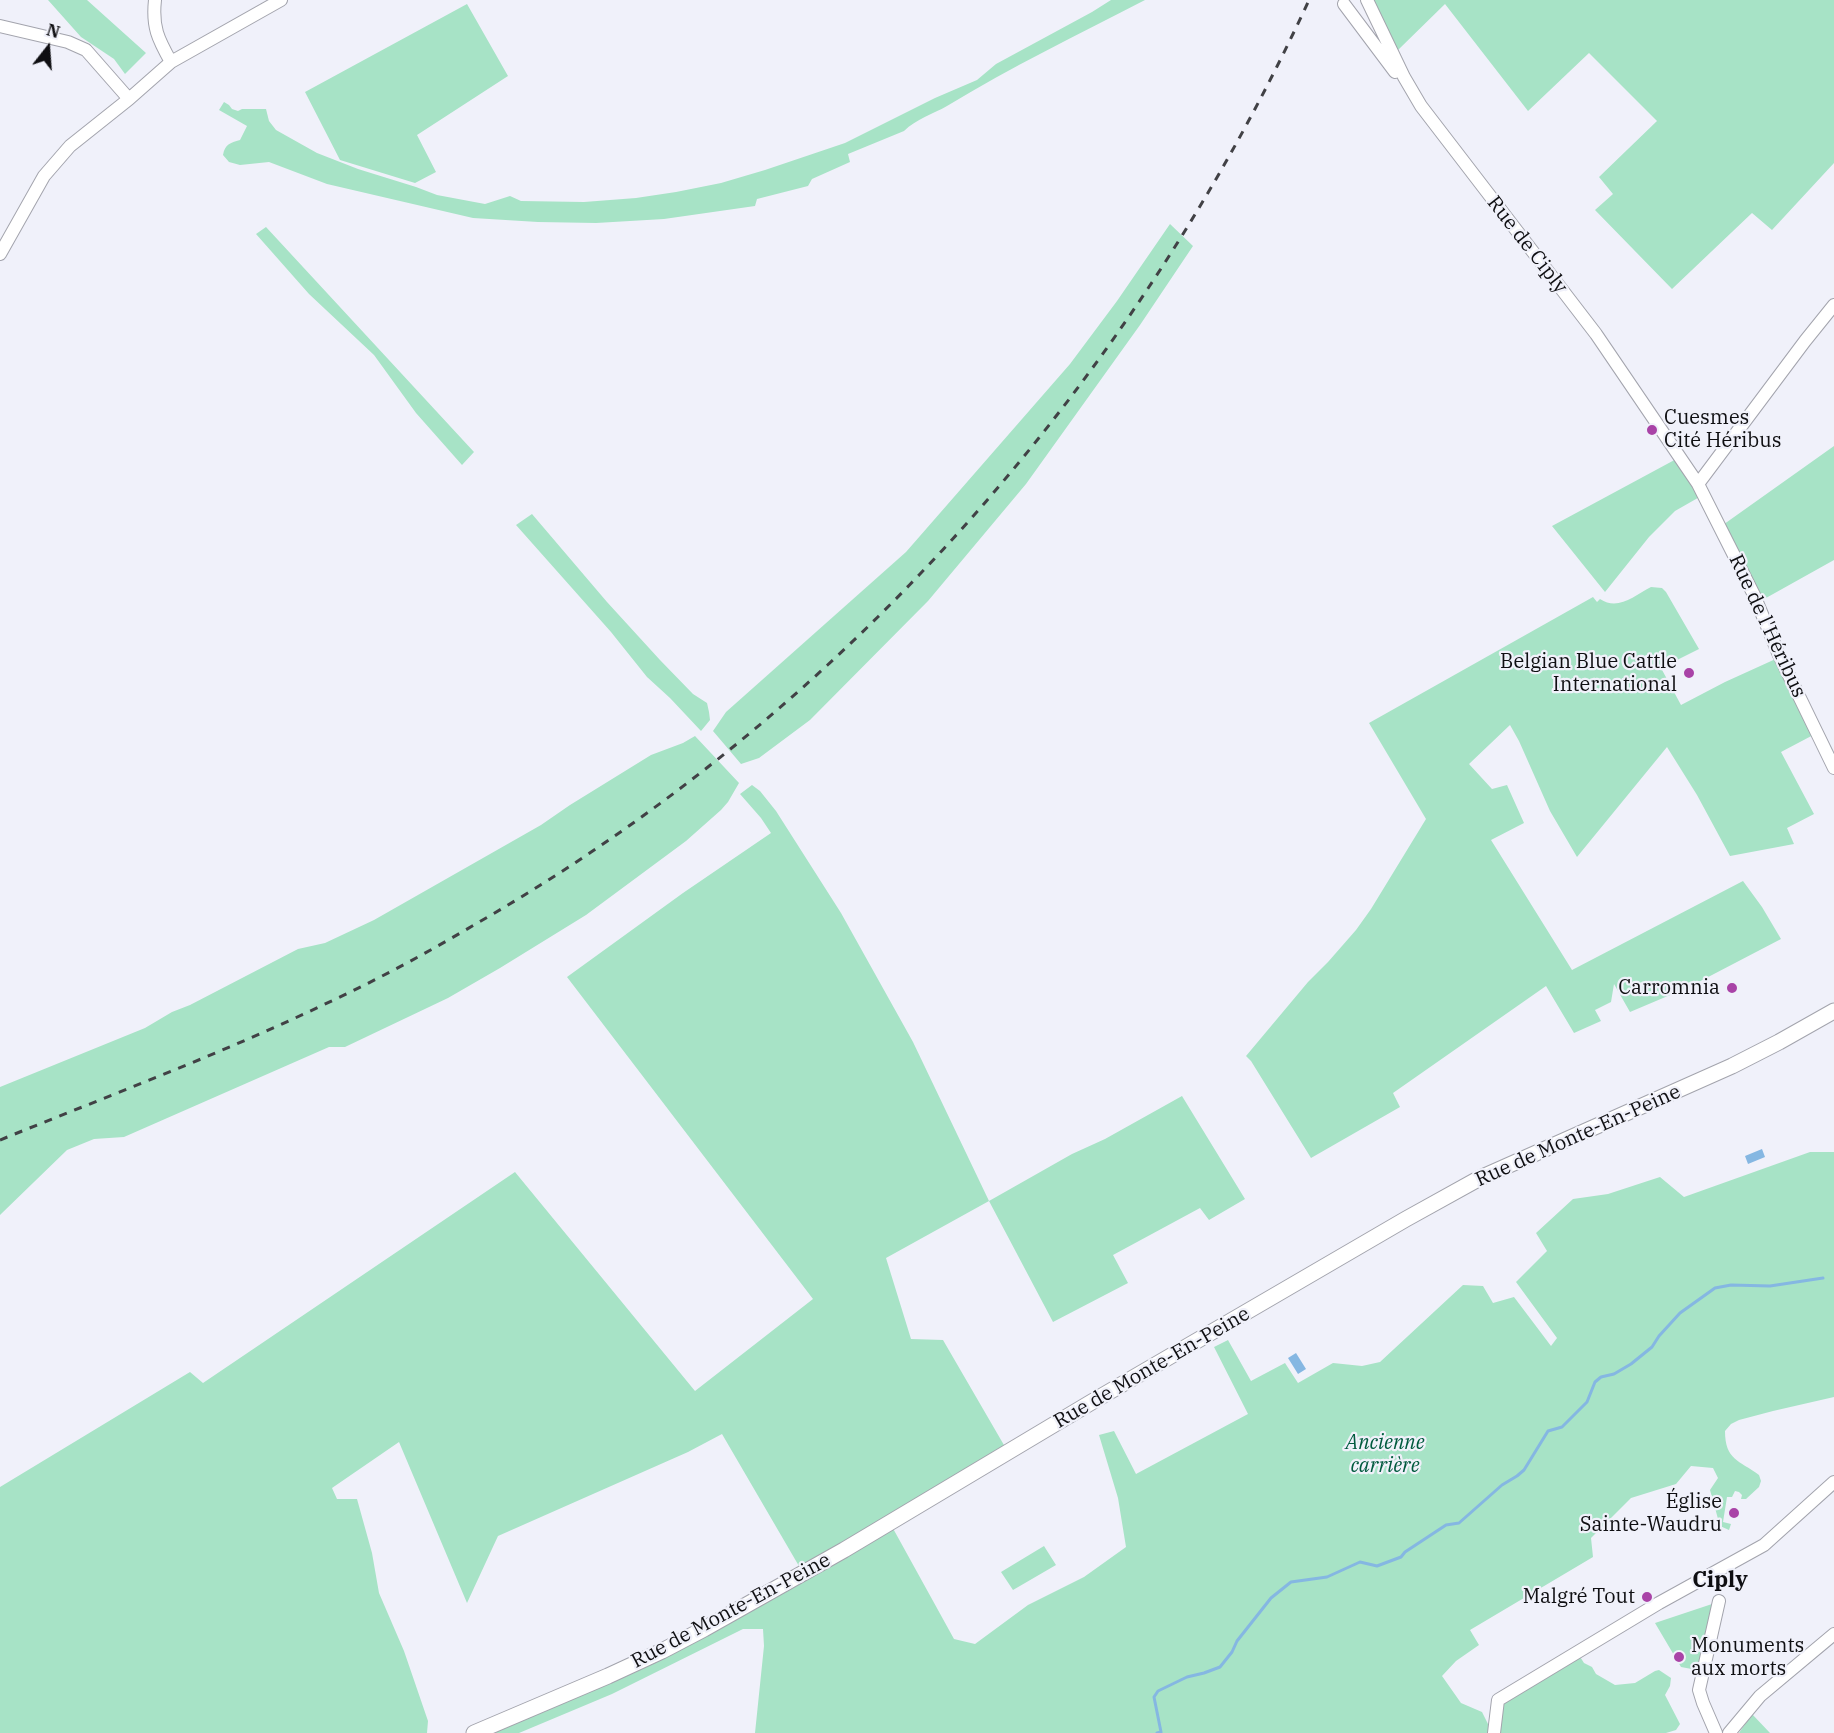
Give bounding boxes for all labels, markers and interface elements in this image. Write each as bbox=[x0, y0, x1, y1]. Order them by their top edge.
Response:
north arrow bbox=[18, 18, 78, 78]
text: N bbox=[44, 19, 62, 42]
street label: Rue de Ciply bbox=[1482, 192, 1572, 298]
place label: Cuesmes Cité Héribus bbox=[1664, 406, 1781, 453]
marker: Cuesmes Cité Héribus bbox=[1645, 423, 1659, 437]
street label: Rue de l'Héribus bbox=[1723, 551, 1811, 701]
place label: Belgian Blue Cattle International bbox=[1500, 650, 1677, 697]
marker: Belgian Blue Cattle International bbox=[1682, 666, 1696, 680]
place label: Carromnia bbox=[1618, 976, 1720, 1000]
marker: Carromnia bbox=[1725, 981, 1739, 995]
street label: Rue de Monte-En-Peine bbox=[1472, 1080, 1684, 1192]
street label: Rue de Monte-En-Peine bbox=[1050, 1302, 1254, 1434]
park label: Ancienne carrière bbox=[1345, 1431, 1425, 1478]
place label: Église Sainte-Waudru bbox=[1580, 1490, 1722, 1537]
marker: Église Sainte-Waudru bbox=[1727, 1506, 1741, 1520]
street label: Rue de Monte-En-Peine bbox=[627, 1548, 835, 1674]
district label: Ciply bbox=[1692, 1568, 1748, 1594]
place label: Malgré Tout bbox=[1523, 1585, 1635, 1609]
marker: Malgré Tout bbox=[1640, 1590, 1654, 1604]
place label: Monuments aux morts bbox=[1691, 1634, 1804, 1681]
marker: Monuments aux morts bbox=[1672, 1650, 1686, 1664]

